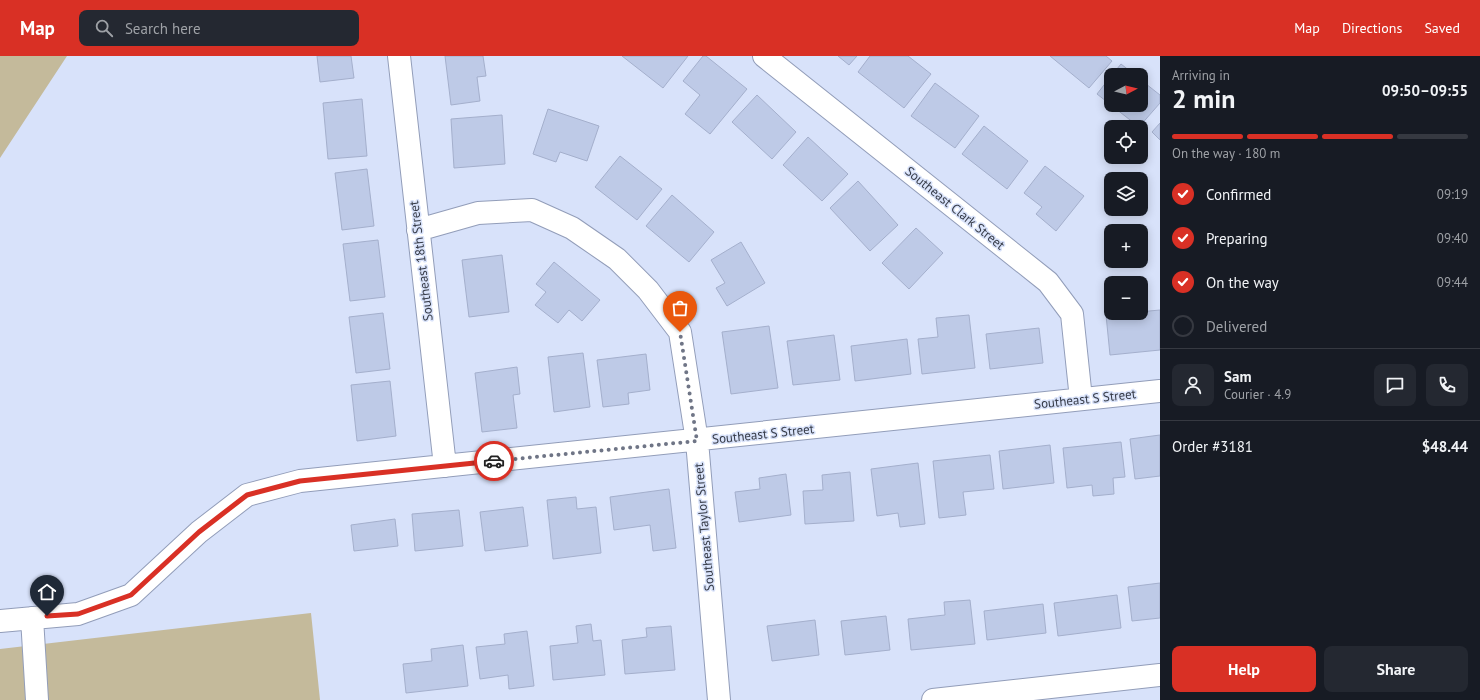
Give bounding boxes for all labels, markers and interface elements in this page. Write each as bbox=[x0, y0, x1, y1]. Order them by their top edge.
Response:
search box bbox=[79, 10, 359, 46]
text: Map bbox=[20, 16, 55, 40]
icon: search bbox=[93, 17, 115, 39]
text: Search here bbox=[125, 19, 201, 38]
text: Map bbox=[1294, 19, 1320, 37]
text: Directions bbox=[1342, 19, 1402, 37]
text: Saved bbox=[1424, 19, 1460, 37]
text: Arriving in bbox=[1172, 67, 1230, 84]
north arrow bbox=[1104, 68, 1148, 112]
map controls bbox=[1104, 68, 1148, 320]
text: 09:50–09:55 bbox=[1382, 81, 1468, 100]
text: 2 min bbox=[1172, 82, 1235, 115]
button: locate bbox=[1104, 120, 1148, 164]
text: On the way · 180 m bbox=[1172, 145, 1280, 162]
street label: Southeast Clark Street bbox=[902, 163, 1009, 254]
button: layers bbox=[1104, 172, 1148, 216]
icon: check bbox=[1172, 183, 1194, 205]
text: Confirmed bbox=[1206, 185, 1271, 204]
text: 09:19 bbox=[1437, 186, 1468, 203]
street label: Southeast 18th Street bbox=[405, 199, 437, 322]
button: + bbox=[1104, 224, 1148, 268]
icon: check bbox=[1172, 227, 1194, 249]
text: Preparing bbox=[1206, 229, 1268, 248]
text: 09:40 bbox=[1437, 230, 1468, 247]
icon: check bbox=[1172, 271, 1194, 293]
text: On the way bbox=[1206, 273, 1279, 292]
text: 09:44 bbox=[1437, 274, 1468, 291]
button: − bbox=[1104, 276, 1148, 320]
pin bbox=[663, 291, 697, 332]
icon: bag bbox=[669, 297, 691, 319]
text: Delivered bbox=[1206, 317, 1267, 336]
button: person bbox=[1172, 364, 1214, 406]
button: chat bbox=[1374, 364, 1416, 406]
button: phone bbox=[1426, 364, 1468, 406]
text: Sam bbox=[1224, 367, 1251, 386]
street label: Southeast S Street bbox=[1033, 385, 1137, 413]
text: Courier · 4.9 bbox=[1224, 386, 1291, 403]
street label: Southeast S Street bbox=[711, 420, 815, 448]
text: Order #3181 bbox=[1172, 437, 1253, 456]
text: $48.44 bbox=[1422, 437, 1468, 456]
courier bbox=[474, 441, 514, 481]
icon: car bbox=[483, 450, 505, 472]
street label: Southeast Taylor Street bbox=[690, 462, 718, 592]
pin bbox=[30, 575, 64, 616]
icon: home bbox=[36, 581, 58, 603]
button: Help bbox=[1172, 646, 1316, 692]
button: Share bbox=[1324, 646, 1468, 692]

